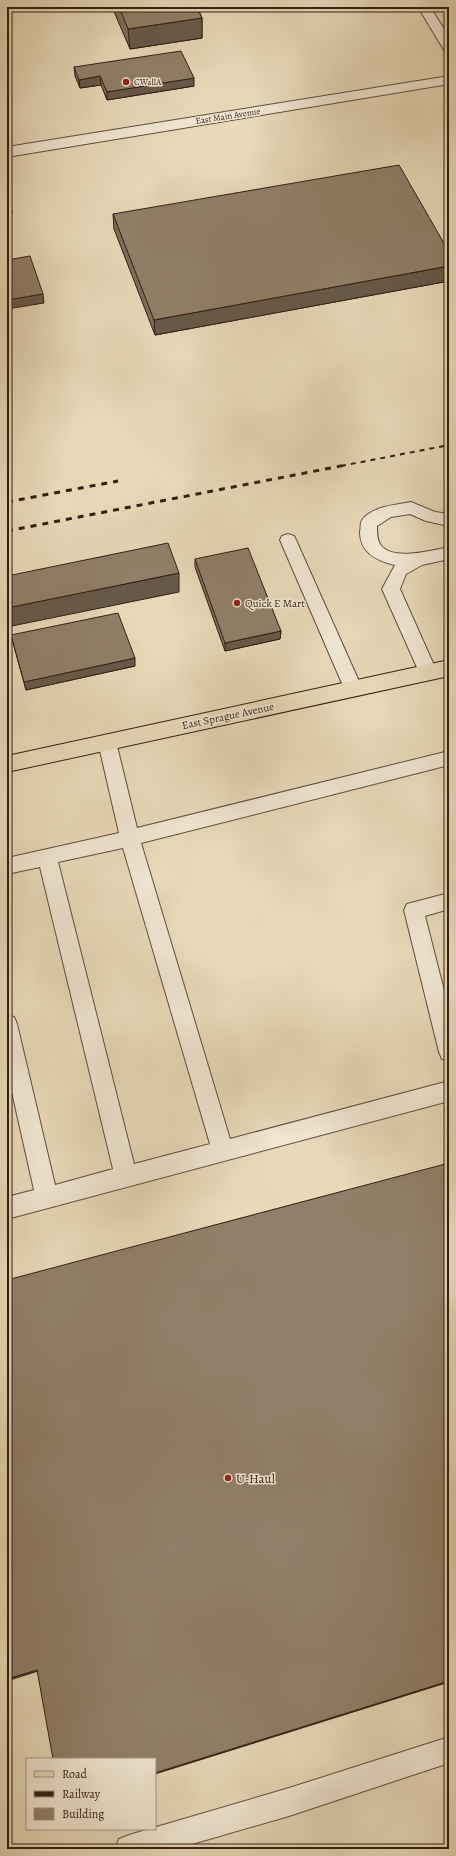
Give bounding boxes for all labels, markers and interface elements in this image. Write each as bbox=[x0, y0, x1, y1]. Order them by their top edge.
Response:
place label: CWallA bbox=[134, 76, 162, 88]
marker: CWallA bbox=[121, 77, 131, 87]
street label: East Main Avenue bbox=[195, 105, 261, 127]
place label: Quick E Mart bbox=[245, 596, 305, 611]
marker: Quick E Mart bbox=[232, 598, 242, 608]
street label: East Sprague Avenue bbox=[181, 699, 276, 733]
place label: U-Haul bbox=[236, 1470, 275, 1487]
marker: U-Haul bbox=[223, 1473, 233, 1483]
legend bbox=[26, 1758, 156, 1830]
text: Road bbox=[62, 1766, 88, 1782]
text: Railway bbox=[62, 1786, 101, 1802]
text: Building bbox=[62, 1806, 104, 1822]

